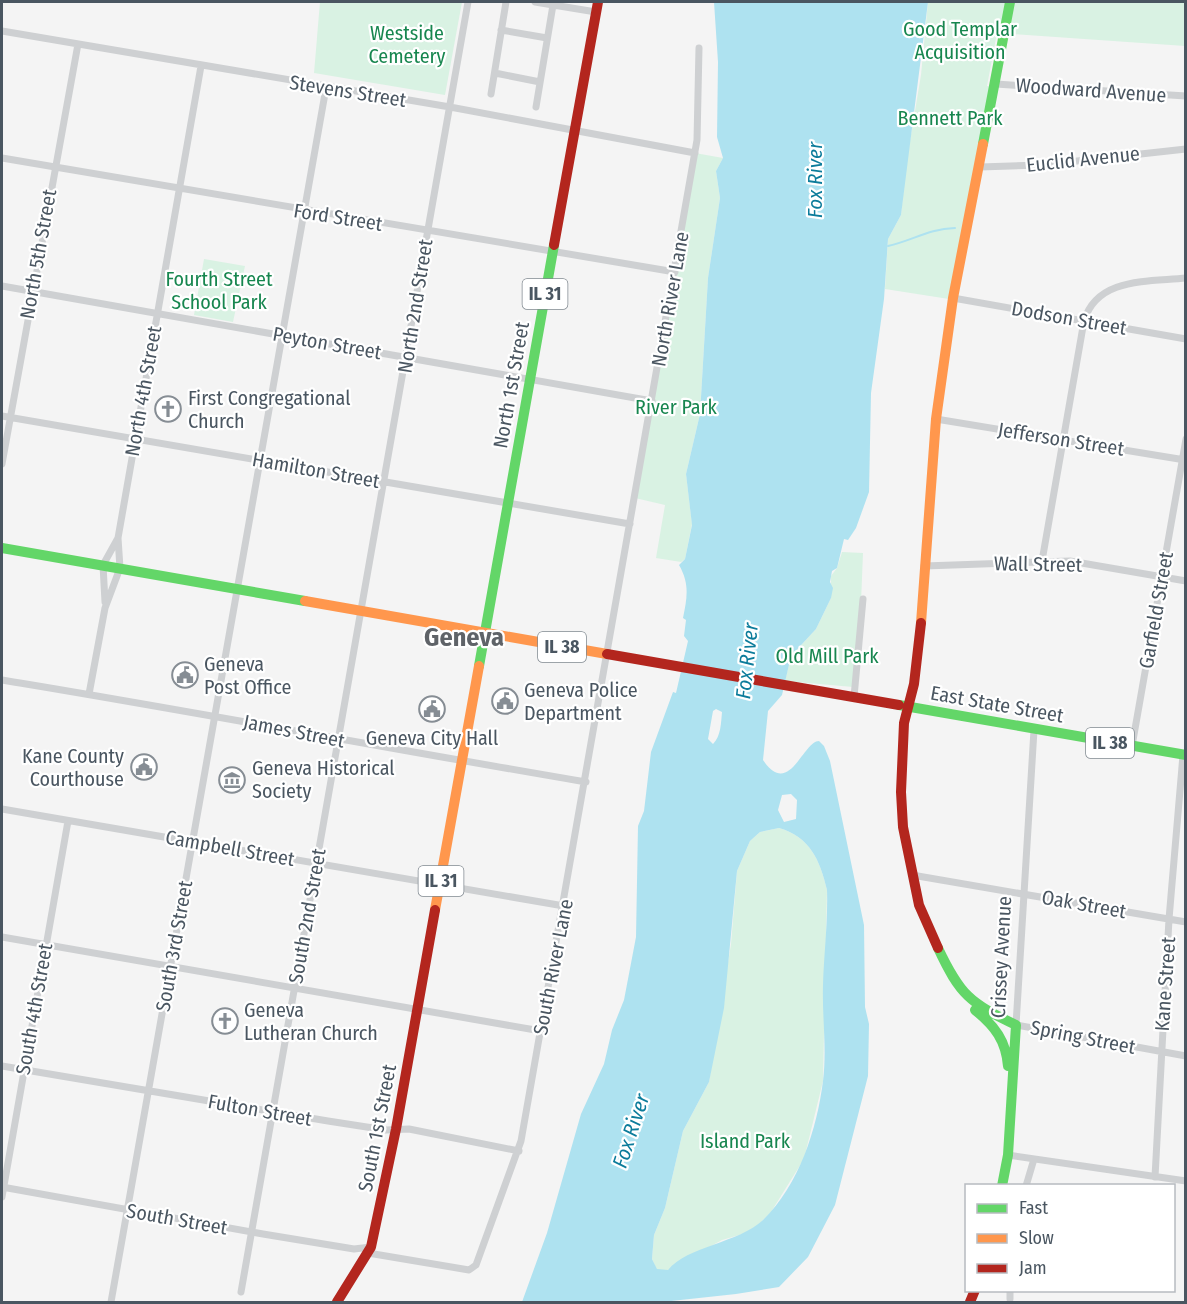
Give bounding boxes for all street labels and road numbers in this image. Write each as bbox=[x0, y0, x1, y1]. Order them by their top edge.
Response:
street label: Stevens Street bbox=[288, 70, 408, 112]
street label: Woodward Avenue bbox=[1015, 73, 1167, 107]
street label: Euclid Avenue bbox=[1025, 141, 1141, 177]
street label: North 5th Street bbox=[15, 187, 61, 321]
street label: Ford Street bbox=[292, 198, 385, 236]
street label: North River Lane bbox=[646, 230, 694, 368]
street label: North 2nd Street bbox=[393, 237, 438, 375]
road number: IL 31 bbox=[522, 279, 568, 309]
street label: Dodson Street bbox=[1010, 296, 1129, 340]
street label: North 1st Street bbox=[488, 319, 534, 450]
street label: Peyton Street bbox=[271, 322, 384, 364]
street label: North 4th Street bbox=[120, 323, 166, 458]
street label: Jefferson Street bbox=[996, 417, 1126, 461]
street label: Hamilton Street bbox=[250, 447, 382, 493]
street label: Garfield Street bbox=[1134, 549, 1178, 670]
street label: Wall Street bbox=[994, 551, 1083, 577]
road number: IL 38 bbox=[538, 632, 586, 662]
street label: East State Street bbox=[929, 680, 1066, 728]
street label: James Street bbox=[241, 709, 347, 753]
road number: IL 38 bbox=[1086, 728, 1134, 758]
street label: Campbell Street bbox=[164, 825, 297, 871]
street label: South 2nd Street bbox=[283, 846, 331, 985]
road number: IL 31 bbox=[418, 866, 464, 896]
street label: South 3rd Street bbox=[151, 878, 197, 1013]
street label: Oak Street bbox=[1040, 885, 1129, 923]
street label: Crissey Avenue bbox=[986, 895, 1016, 1019]
street label: South River Lane bbox=[528, 897, 578, 1037]
street label: Kane Street bbox=[1150, 936, 1180, 1032]
street label: South 4th Street bbox=[11, 941, 57, 1077]
street label: Spring Street bbox=[1028, 1015, 1138, 1059]
street label: South 1st Street bbox=[353, 1062, 401, 1194]
street label: Fulton Street bbox=[206, 1089, 314, 1131]
street label: South Street bbox=[125, 1198, 230, 1240]

